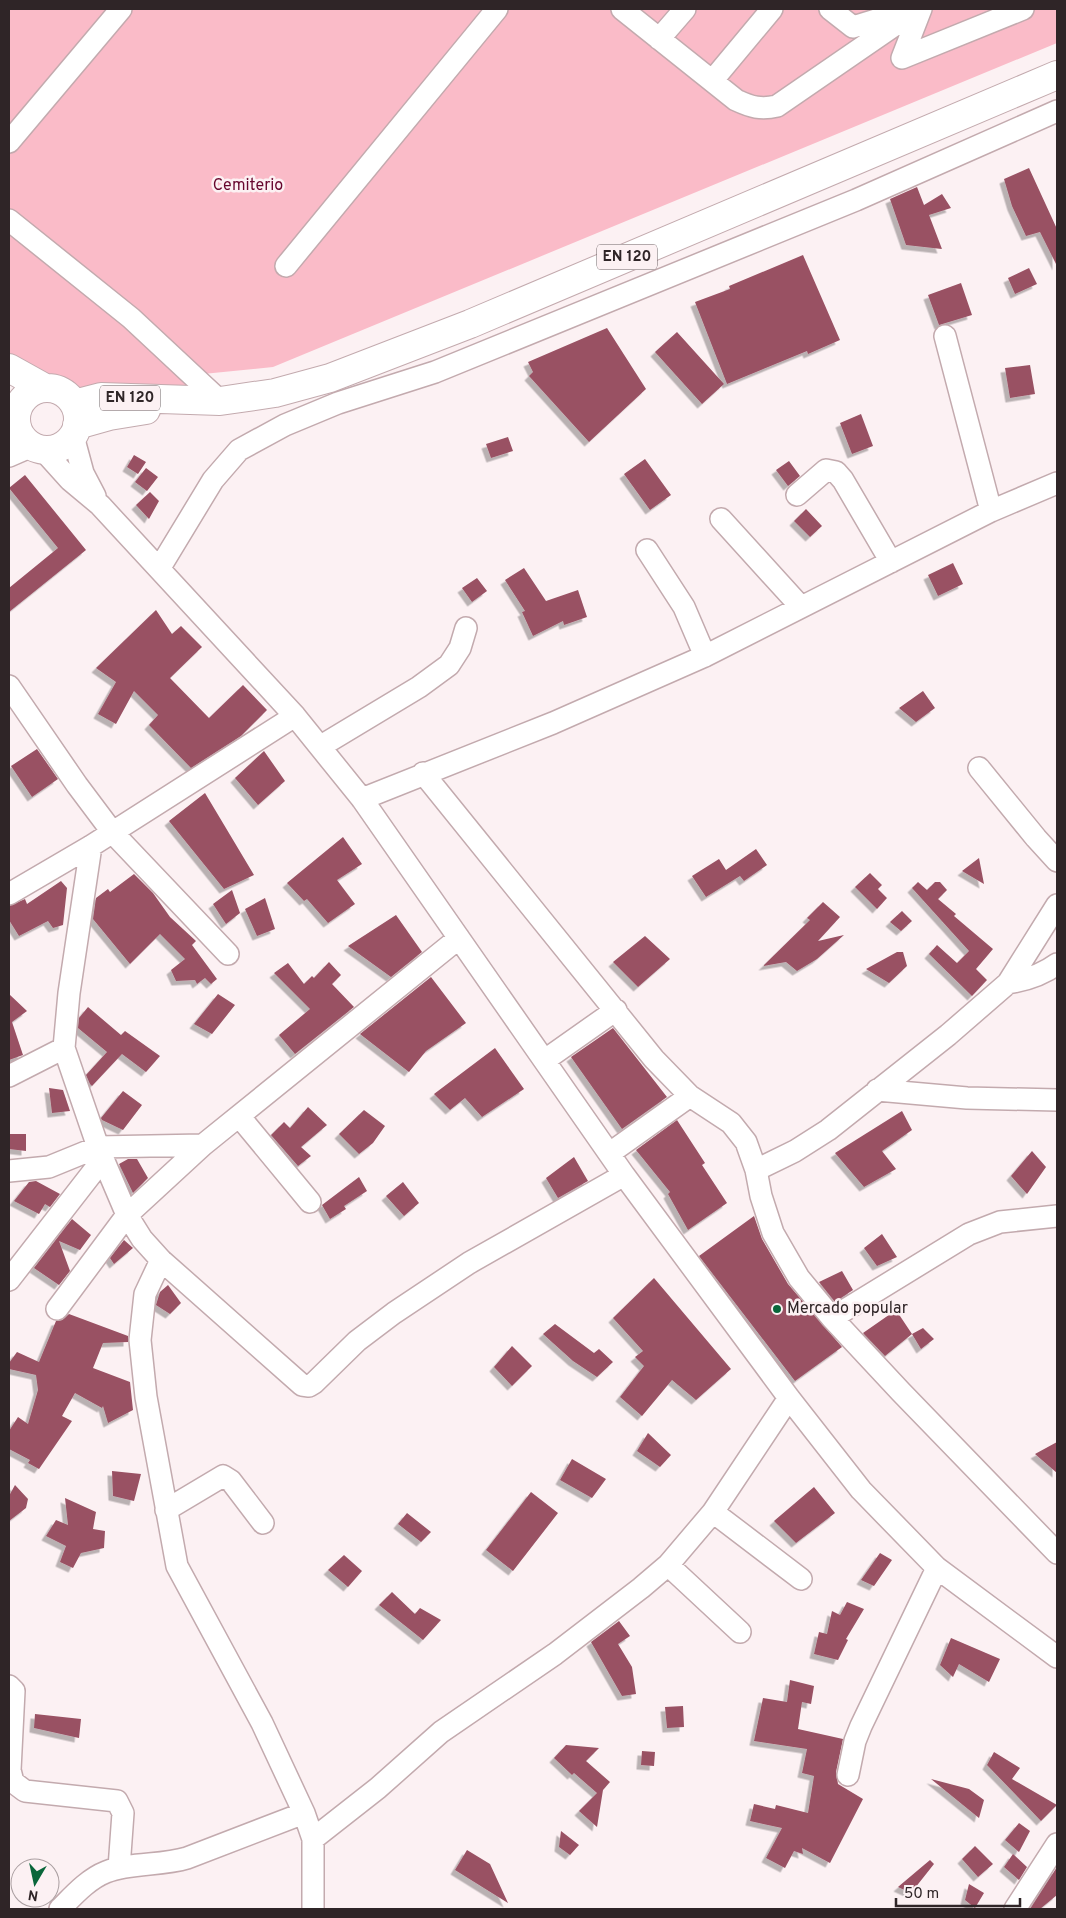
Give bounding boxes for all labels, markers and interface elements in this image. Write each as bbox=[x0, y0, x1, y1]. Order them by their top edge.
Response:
park label: Cemiterio bbox=[213, 176, 283, 196]
road number: EN 120 bbox=[597, 244, 657, 270]
road number: EN 120 bbox=[100, 386, 160, 410]
place label: Mercado popular bbox=[787, 1299, 908, 1319]
marker: Mercado popular bbox=[771, 1303, 783, 1315]
north arrow bbox=[10, 1858, 60, 1908]
scale bar bbox=[896, 1876, 1020, 1908]
text: N bbox=[27, 1885, 40, 1904]
text: 50 m bbox=[904, 1885, 939, 1904]

